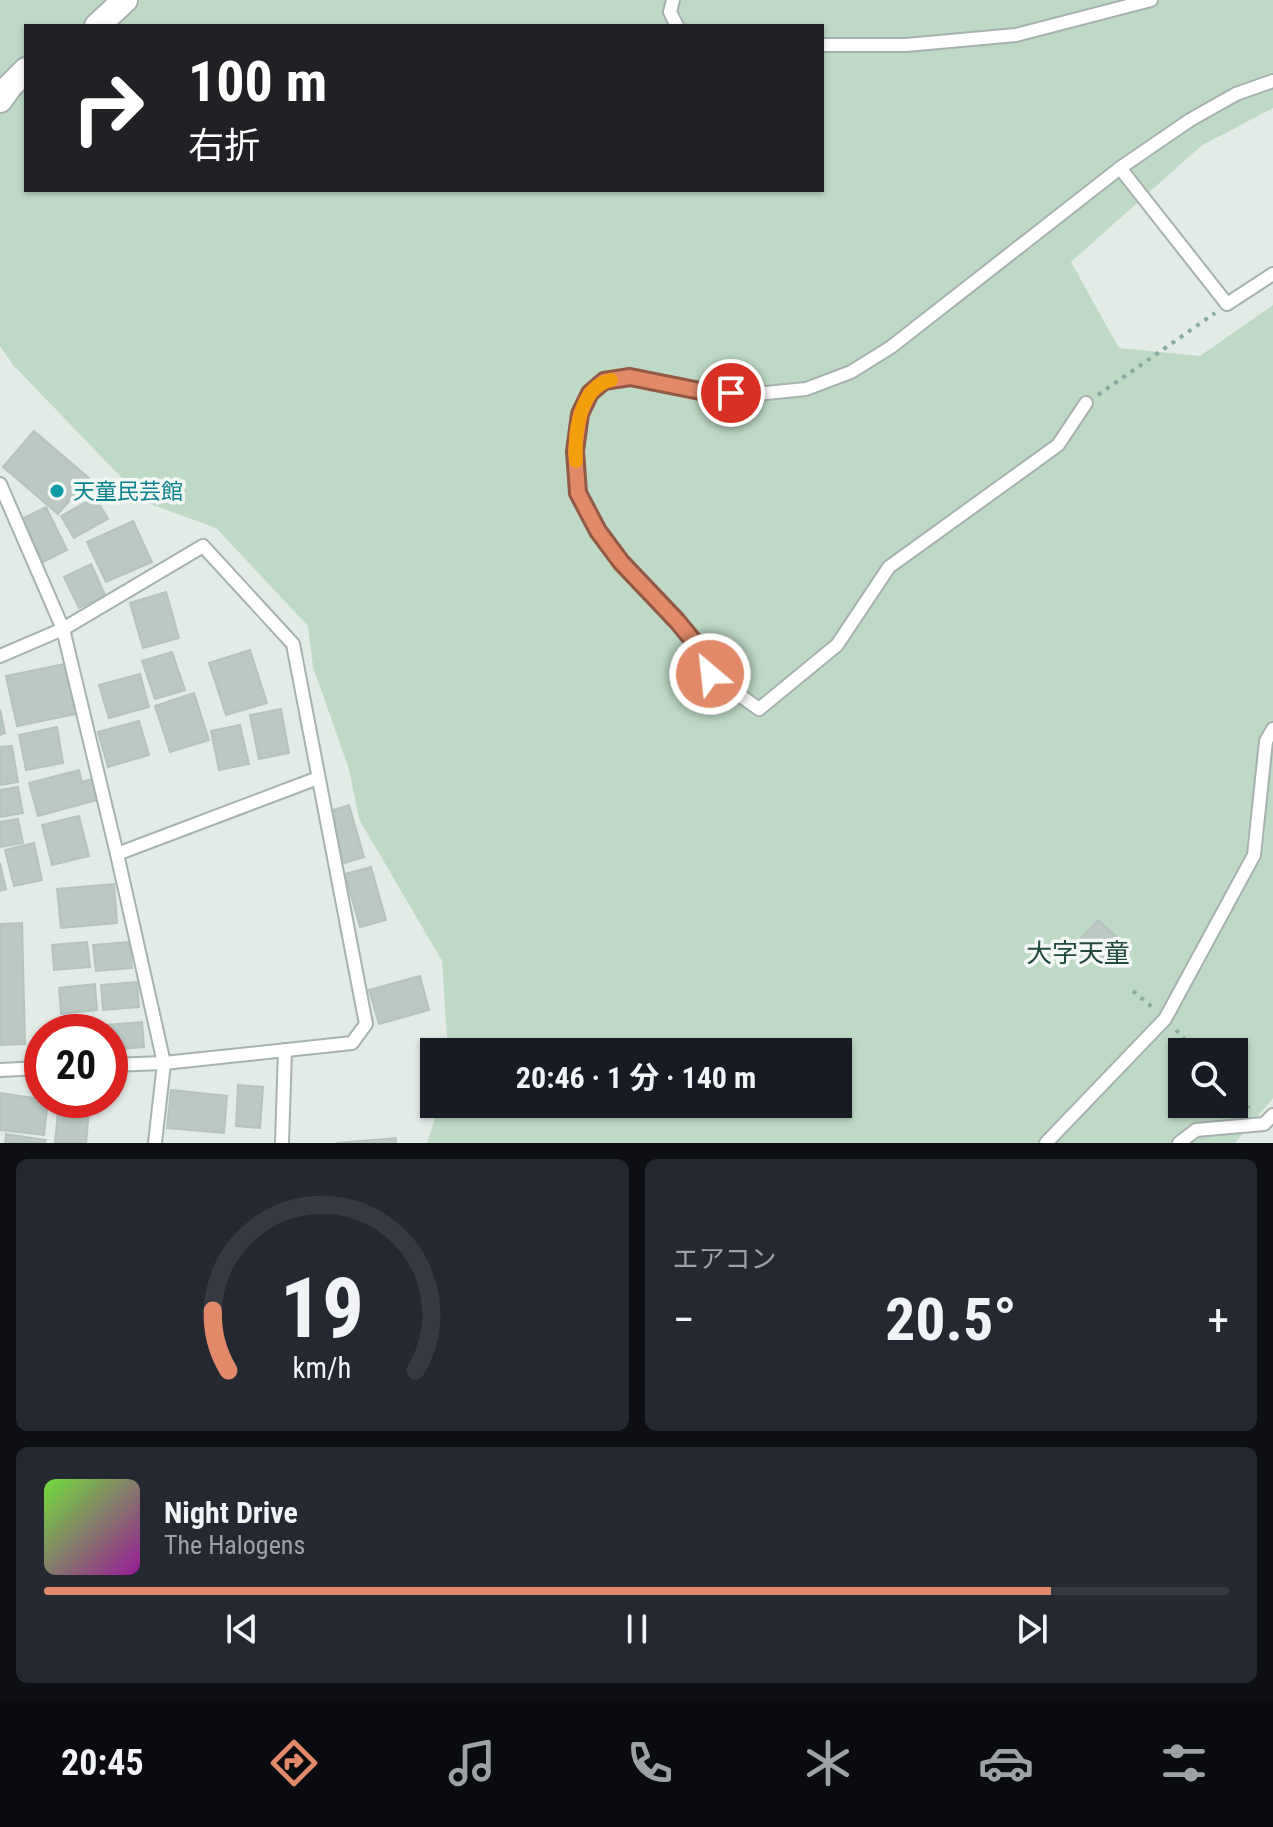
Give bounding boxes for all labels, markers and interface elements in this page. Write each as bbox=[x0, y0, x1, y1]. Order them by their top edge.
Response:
text: 100 m bbox=[188, 49, 327, 115]
icon: right bbox=[56, 56, 160, 160]
text: 右折 bbox=[188, 125, 260, 167]
pin bbox=[697, 359, 765, 427]
icon: arrive bbox=[709, 371, 753, 415]
place label: 天童民芸館 bbox=[73, 479, 183, 504]
marker: 天童民芸館 bbox=[48, 482, 66, 500]
position arrow bbox=[668, 632, 752, 716]
district label: 大字天童 bbox=[1026, 938, 1130, 968]
speed limit sign: 20 bbox=[24, 1014, 128, 1118]
map controls bbox=[1168, 1038, 1248, 1118]
button: search bbox=[1168, 1038, 1248, 1118]
text: 20:46 · 1 分 · 140 m bbox=[516, 1060, 756, 1095]
text: エアコン bbox=[673, 1244, 777, 1274]
text: 19 bbox=[280, 1260, 364, 1357]
text: 20.5° bbox=[885, 1284, 1017, 1355]
text: − bbox=[673, 1294, 695, 1346]
text: + bbox=[1207, 1294, 1229, 1346]
text: km/h bbox=[293, 1351, 352, 1385]
text: Night Drive bbox=[164, 1495, 298, 1530]
text: The Halogens bbox=[164, 1530, 305, 1560]
icon: previous bbox=[220, 1607, 264, 1651]
icon: pause bbox=[615, 1607, 659, 1651]
icon: next bbox=[1010, 1607, 1054, 1651]
icon: directions bbox=[266, 1735, 322, 1791]
icon: music bbox=[444, 1735, 500, 1791]
icon: phone bbox=[622, 1735, 678, 1791]
icon: climate bbox=[800, 1735, 856, 1791]
icon: car bbox=[978, 1735, 1034, 1791]
icon: filters bbox=[1156, 1735, 1212, 1791]
text: 20:45 bbox=[61, 1742, 144, 1784]

